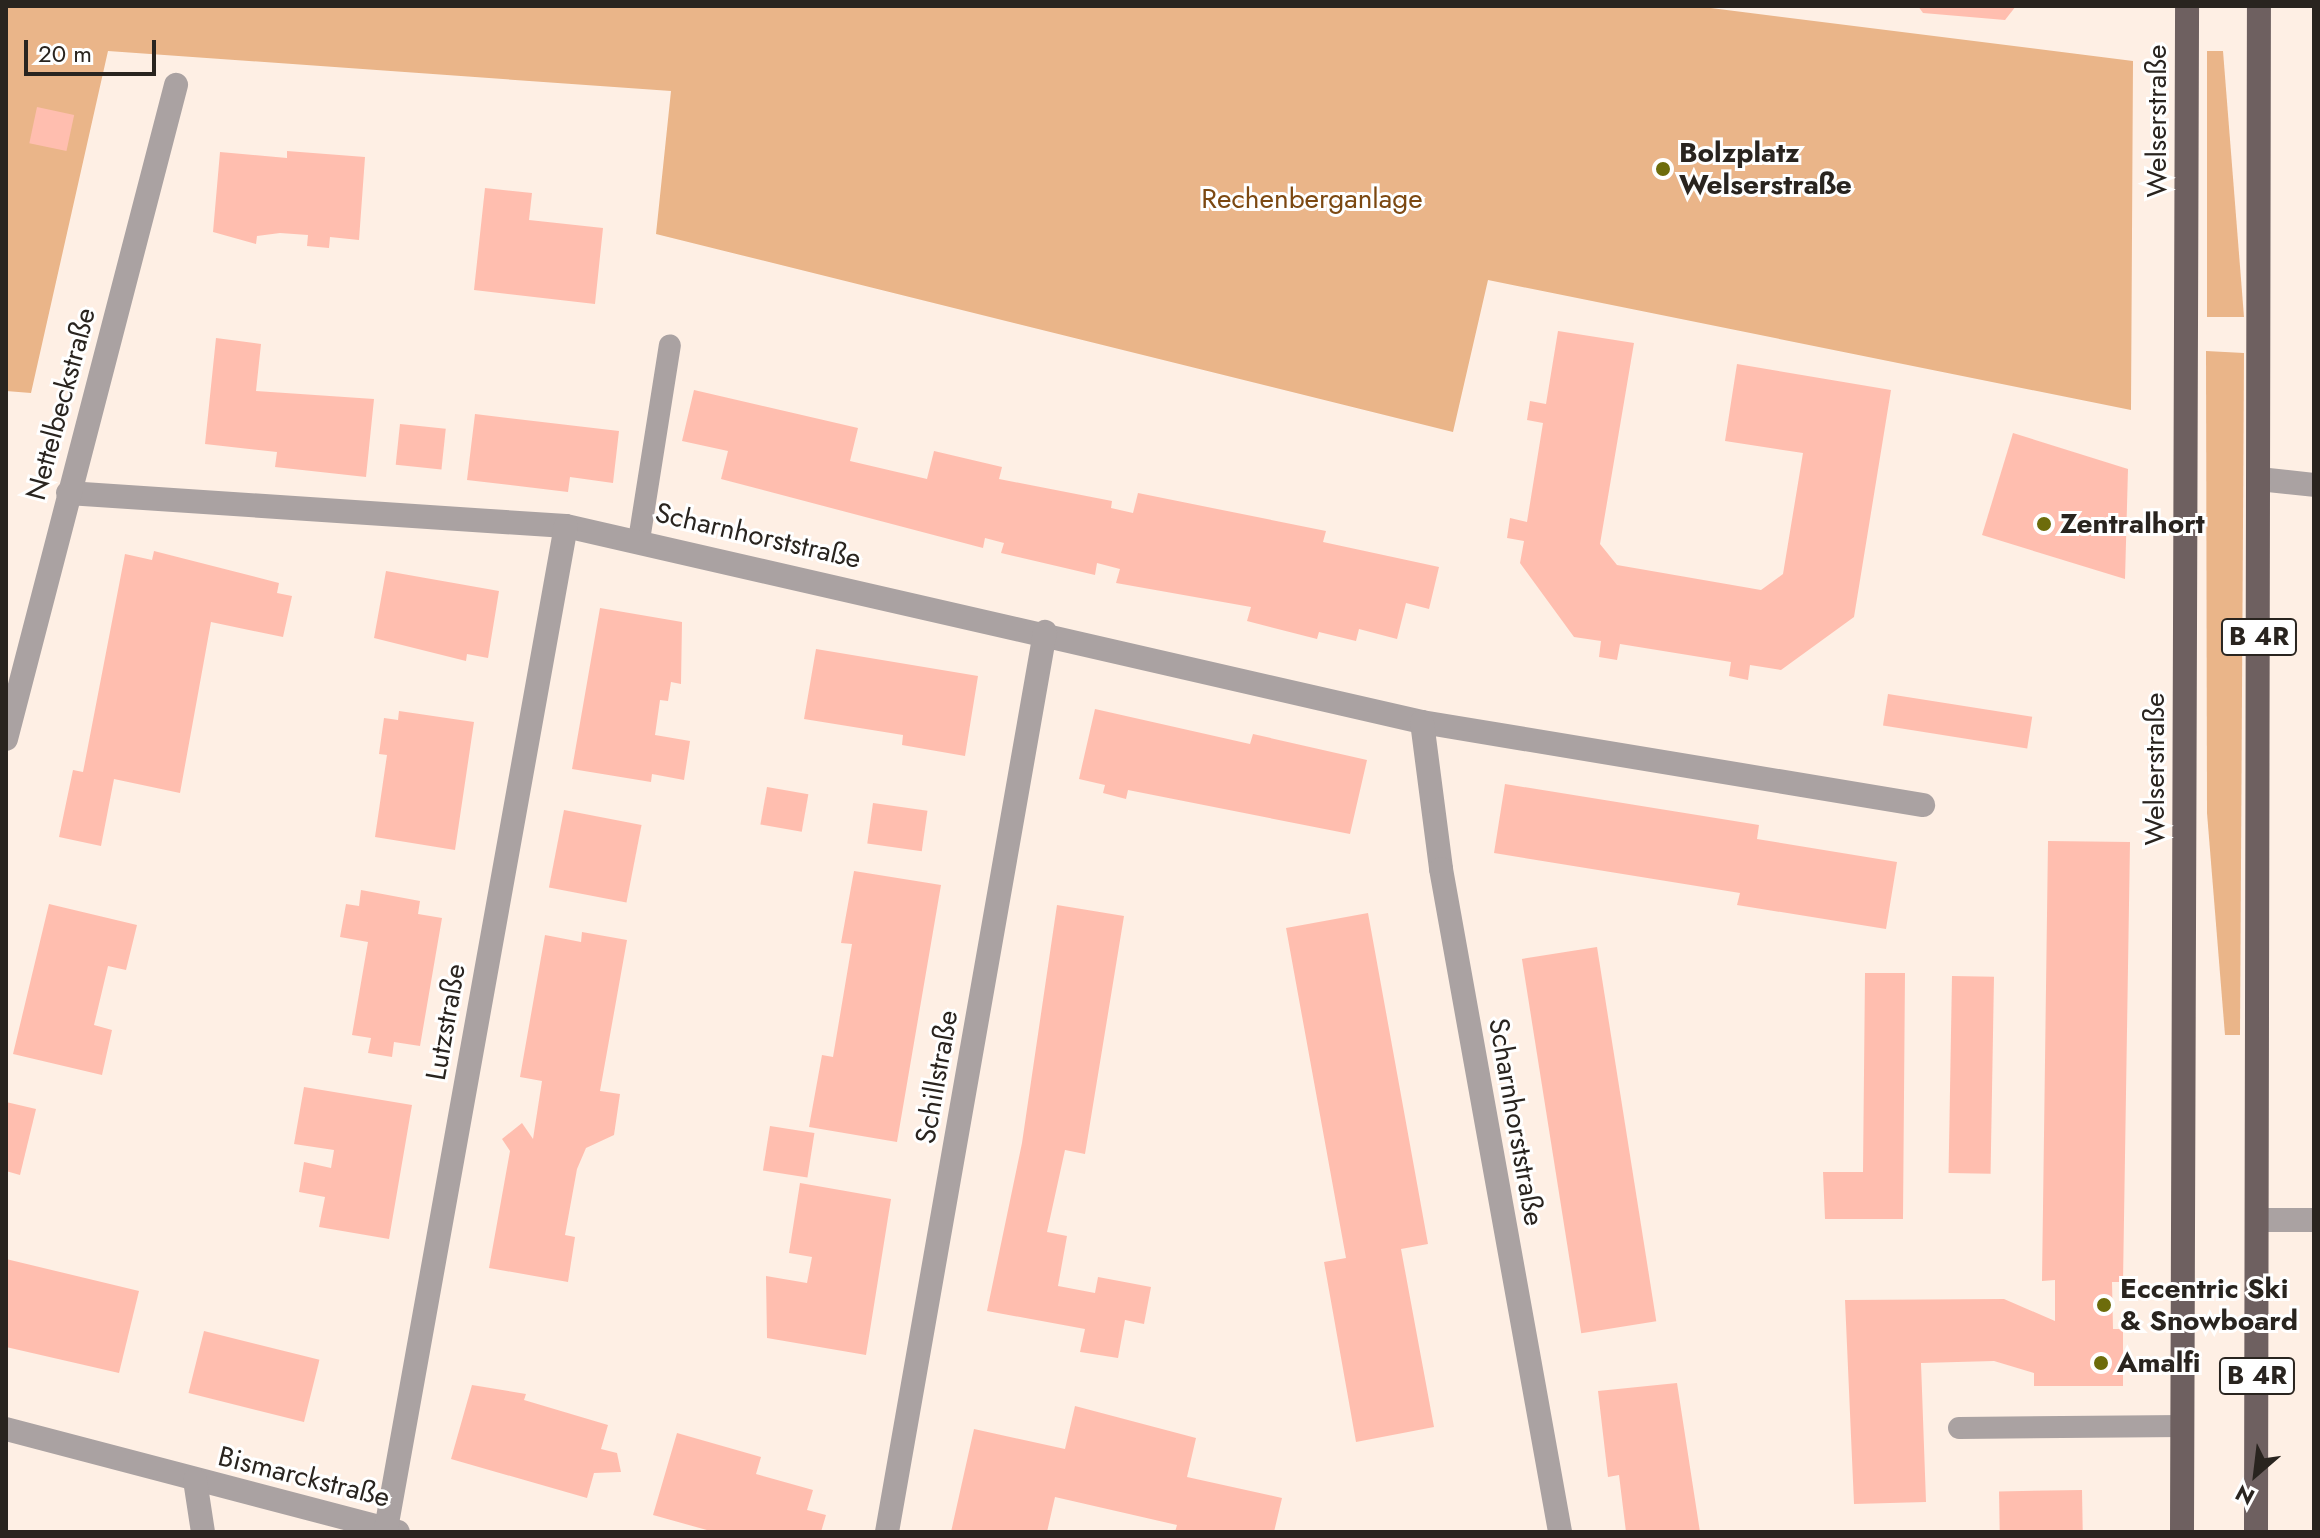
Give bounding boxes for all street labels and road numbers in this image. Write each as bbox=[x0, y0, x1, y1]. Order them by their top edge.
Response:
street label: Welserstraße bbox=[2140, 45, 2174, 197]
street label: Nettelbeckstraße bbox=[19, 304, 103, 504]
street label: Scharnhorststraße bbox=[652, 496, 864, 576]
road number: B 4R bbox=[2219, 615, 2299, 659]
street label: Welserstraße bbox=[2138, 693, 2172, 845]
street label: Lutzstraße bbox=[419, 961, 473, 1083]
street label: Schillstraße bbox=[909, 1008, 965, 1146]
street label: Scharnhorststraße bbox=[1481, 1016, 1551, 1228]
road number: B 4R bbox=[2217, 1354, 2297, 1398]
street label: Bismarckstraße bbox=[215, 1439, 393, 1515]

